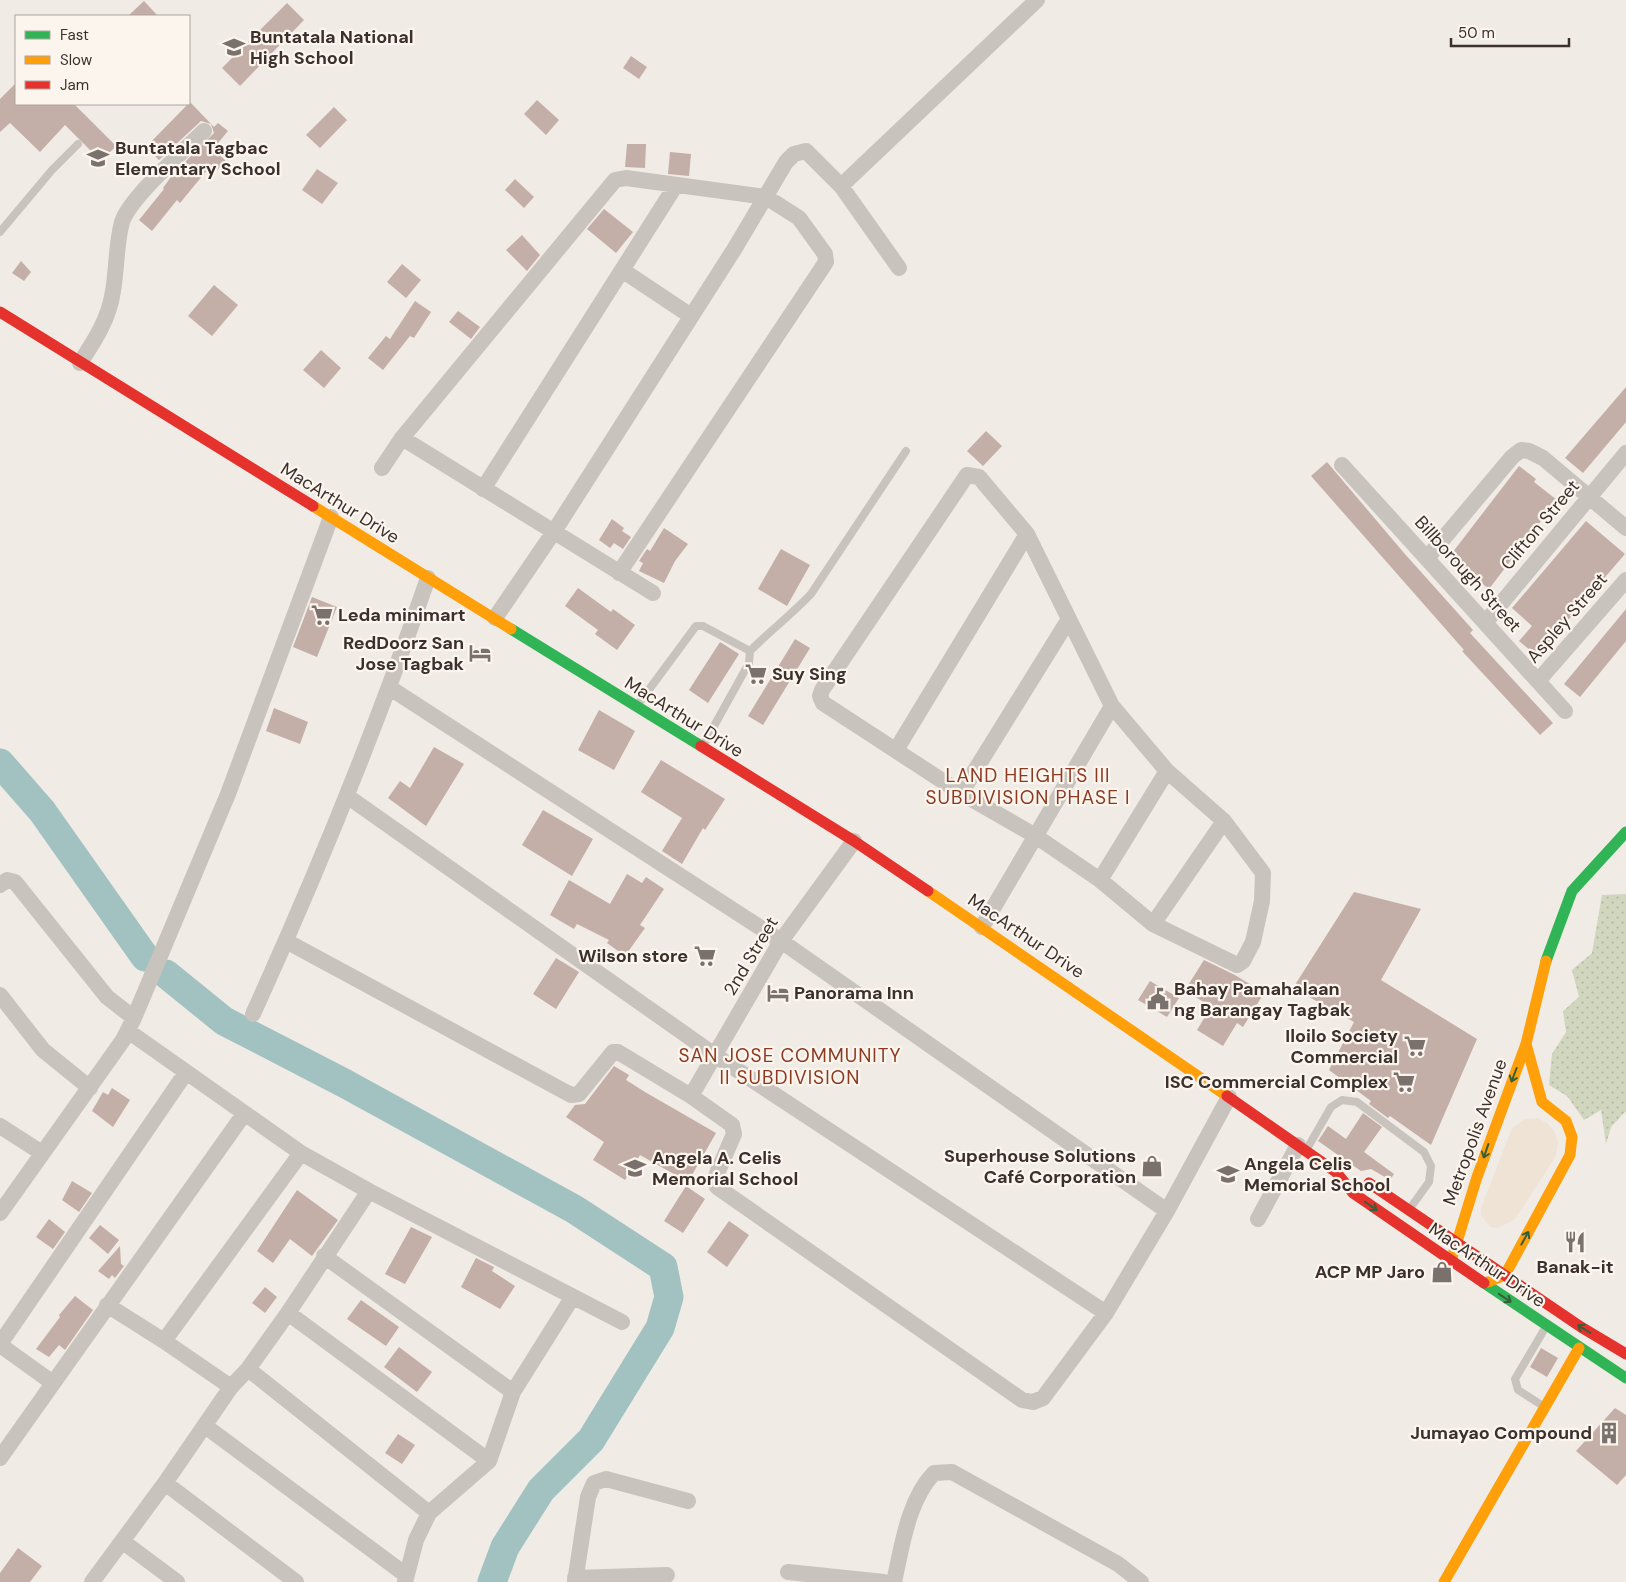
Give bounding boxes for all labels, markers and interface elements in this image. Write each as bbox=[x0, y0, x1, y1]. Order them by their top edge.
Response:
legend bbox=[15, 15, 190, 105]
scale bar bbox=[1451, 15, 1568, 47]
text: 50 m bbox=[1458, 23, 1495, 43]
text: Fast bbox=[60, 25, 89, 45]
place label: Buntatala National High School bbox=[250, 25, 414, 70]
school or university icon: Buntatala National High School bbox=[221, 34, 247, 60]
text: Slow bbox=[60, 50, 93, 70]
text: Jam bbox=[60, 75, 89, 95]
place label: Buntatala Tagbac Elementary School bbox=[115, 136, 281, 181]
school or university icon: Buntatala Tagbac Elementary School bbox=[85, 145, 111, 171]
street label: MacArthur Drive bbox=[276, 457, 404, 549]
street label: Clifton Street bbox=[1495, 475, 1585, 575]
street label: Billborough Street bbox=[1409, 511, 1527, 637]
street label: Aspley Street bbox=[1521, 568, 1613, 668]
supermarket icon: Leda minimart bbox=[309, 602, 335, 628]
place label: Leda minimart bbox=[338, 603, 466, 627]
place label: RedDoorz San Jose Tagbak bbox=[343, 631, 465, 676]
hotel icon: RedDoorz San Jose Tagbak bbox=[467, 640, 493, 666]
supermarket icon: Suy Sing bbox=[743, 661, 769, 687]
place label: Suy Sing bbox=[772, 662, 847, 686]
street label: MacArthur Drive bbox=[620, 671, 748, 763]
district label: LAND HEIGHTS III SUBDIVISION PHASE I bbox=[926, 763, 1130, 810]
street label: MacArthur Drive bbox=[963, 888, 1089, 984]
street label: 2nd Street bbox=[718, 912, 784, 1000]
supermarket icon: Wilson store bbox=[692, 943, 718, 969]
place label: Wilson store bbox=[578, 944, 688, 968]
place label: Bahay Pamahalaan ng Barangay Tagbak bbox=[1174, 977, 1351, 1022]
hotel icon: Panorama Inn bbox=[765, 980, 791, 1006]
place label: Panorama Inn bbox=[794, 981, 914, 1005]
public building icon: Bahay Pamahalaan ng Barangay Tagbak bbox=[1145, 986, 1171, 1012]
place label: Iloilo Society Commercial bbox=[1285, 1024, 1398, 1069]
supermarket icon: Iloilo Society Commercial bbox=[1402, 1033, 1428, 1059]
district label: SAN JOSE COMMUNITY II SUBDIVISION bbox=[679, 1043, 901, 1090]
street label: Metropolis Avenue bbox=[1437, 1055, 1513, 1209]
one-way arrow bbox=[1509, 1066, 1518, 1082]
supermarket icon: ISC Commercial Complex bbox=[1391, 1069, 1417, 1095]
place label: ISC Commercial Complex bbox=[1165, 1070, 1388, 1094]
one-way arrow bbox=[1481, 1143, 1490, 1159]
place label: Superhouse Solutions Café Corporation bbox=[944, 1144, 1136, 1189]
place label: Angela A. Celis Memorial School bbox=[652, 1146, 798, 1191]
place label: Angela Celis Memorial School bbox=[1244, 1152, 1390, 1197]
shop icon: Superhouse Solutions Café Corporation bbox=[1139, 1153, 1165, 1179]
school or university icon: Angela A. Celis Memorial School bbox=[622, 1155, 648, 1181]
school or university icon: Angela Celis Memorial School bbox=[1215, 1161, 1241, 1187]
one-way arrow bbox=[1364, 1201, 1378, 1211]
street label: MacArthur Drive bbox=[1424, 1217, 1550, 1313]
restaurant icon: Banak-it bbox=[1562, 1229, 1588, 1255]
one-way arrow bbox=[1521, 1231, 1531, 1246]
place label: Banak-it bbox=[1536, 1255, 1614, 1279]
shop icon: ACP MP Jaro bbox=[1429, 1259, 1455, 1285]
place label: ACP MP Jaro bbox=[1315, 1260, 1425, 1284]
one-way arrow bbox=[1497, 1293, 1511, 1303]
one-way arrow bbox=[1578, 1323, 1592, 1333]
building icon: Jumayao Compound bbox=[1596, 1420, 1622, 1446]
place label: Jumayao Compound bbox=[1410, 1421, 1592, 1445]

